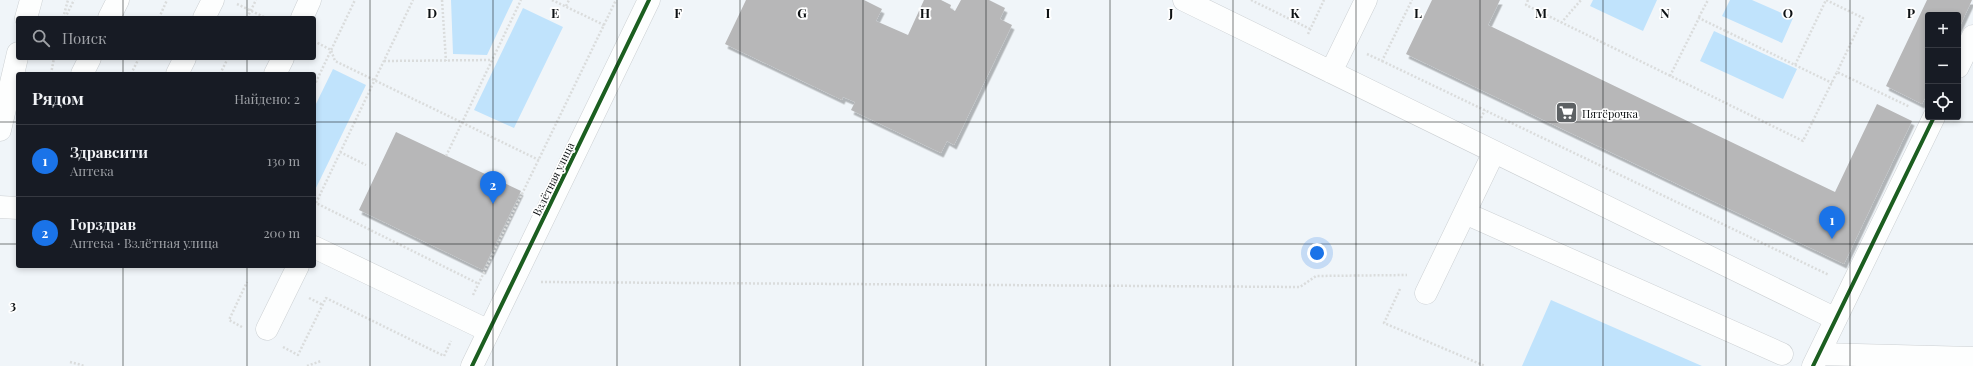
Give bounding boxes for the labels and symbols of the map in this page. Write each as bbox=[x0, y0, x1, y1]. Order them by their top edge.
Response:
text: D bbox=[427, 4, 437, 21]
text: E bbox=[551, 4, 559, 21]
text: F bbox=[674, 4, 682, 21]
text: G bbox=[797, 4, 807, 21]
text: H bbox=[920, 4, 930, 21]
text: I bbox=[1046, 4, 1051, 21]
text: J bbox=[1168, 4, 1174, 21]
text: K bbox=[1290, 4, 1300, 21]
text: L bbox=[1414, 4, 1422, 21]
text: M bbox=[1535, 4, 1547, 21]
text: N bbox=[1660, 4, 1670, 21]
text: O bbox=[1783, 4, 1793, 21]
text: P bbox=[1907, 4, 1916, 21]
supermarket icon: Пятёрочка bbox=[1554, 100, 1580, 126]
place label: Пятёрочка bbox=[1582, 106, 1638, 121]
street label: Взлётная улица bbox=[529, 139, 578, 218]
pin: 2 bbox=[480, 171, 506, 204]
pin: 1 bbox=[1819, 206, 1845, 239]
your location bbox=[1307, 243, 1327, 263]
text: 3 bbox=[10, 296, 16, 313]

